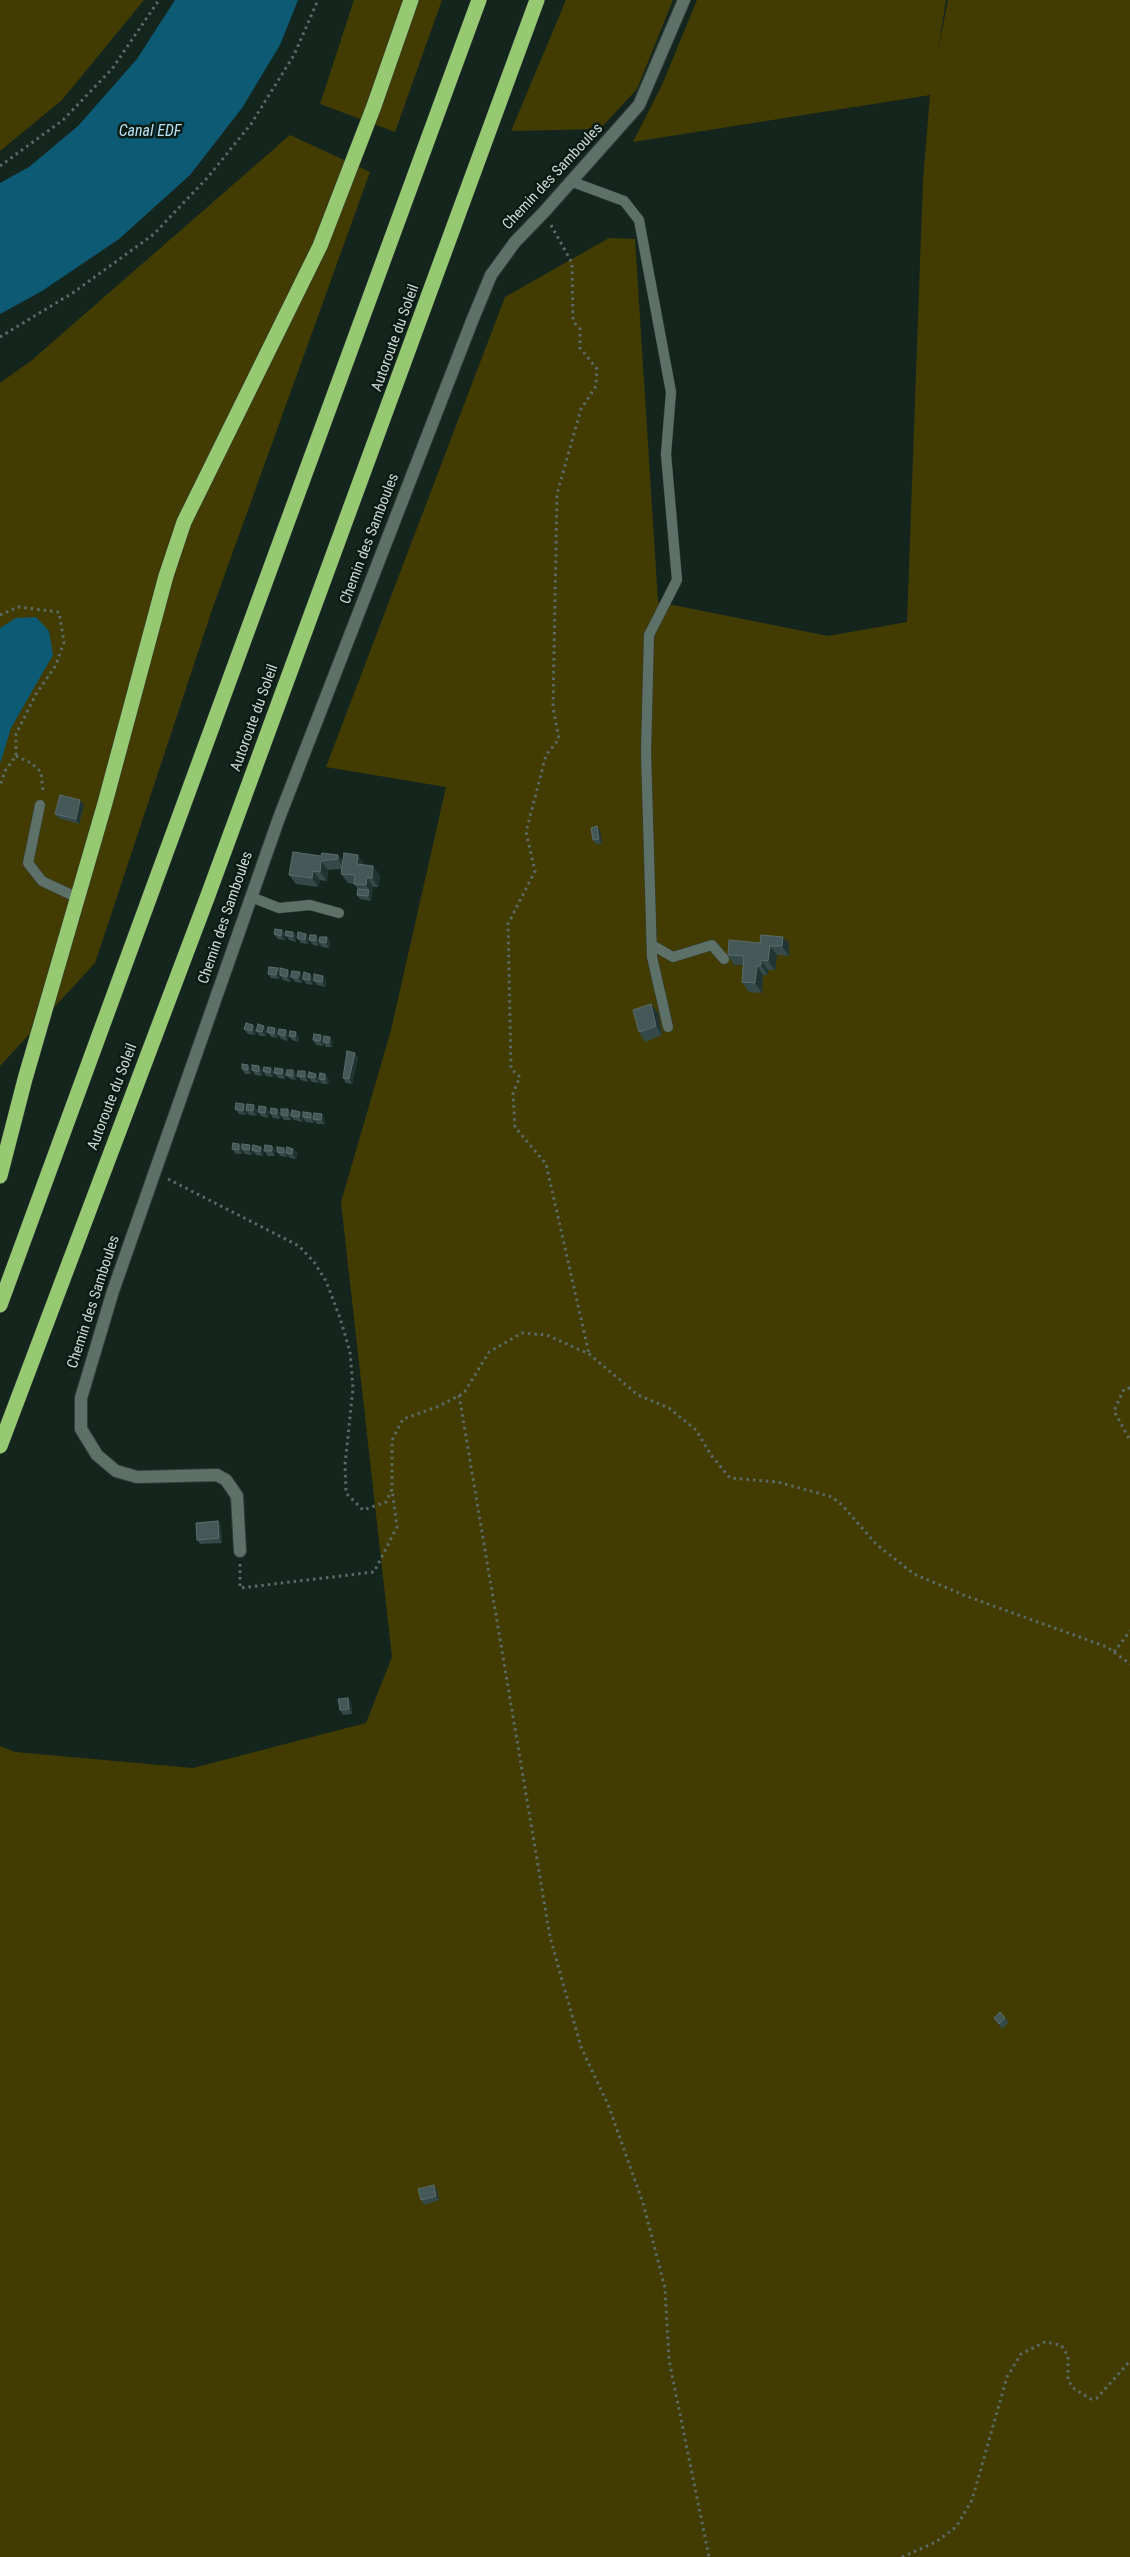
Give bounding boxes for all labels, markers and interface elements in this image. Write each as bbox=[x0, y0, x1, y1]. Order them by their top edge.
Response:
street label: Chemin des Samboules bbox=[499, 120, 607, 234]
water label: Canal EDF bbox=[119, 122, 181, 142]
street label: Autoroute du Soleil bbox=[368, 282, 424, 394]
street label: Chemin des Samboules bbox=[337, 471, 403, 607]
street label: Autoroute du Soleil bbox=[227, 662, 283, 774]
street label: Chemin des Samboules bbox=[195, 849, 257, 987]
street label: Autoroute du Soleil bbox=[84, 1041, 142, 1153]
street label: Chemin des Samboules bbox=[64, 1233, 124, 1371]

